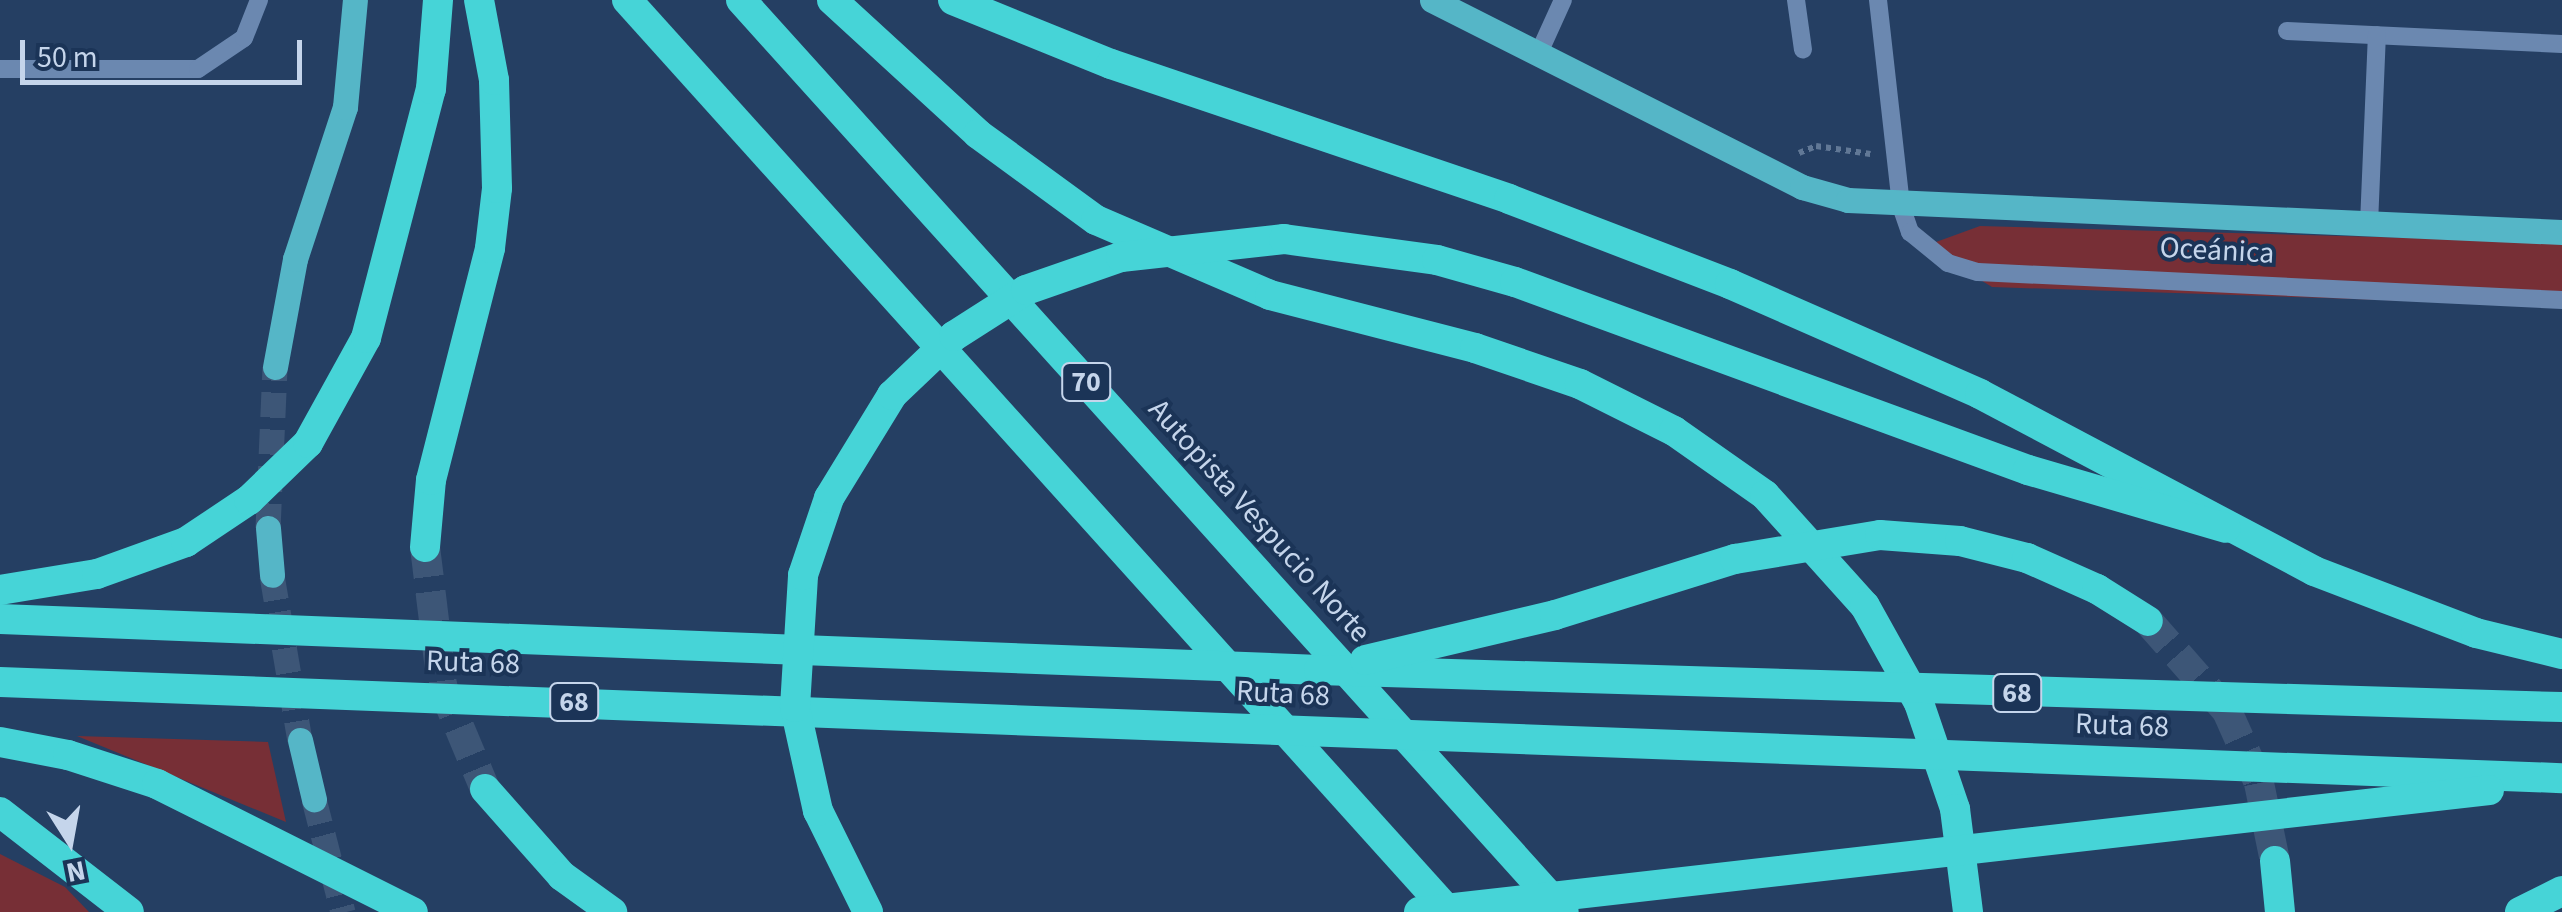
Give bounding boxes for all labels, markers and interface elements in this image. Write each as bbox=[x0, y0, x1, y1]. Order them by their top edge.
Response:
scale bar bbox=[25, 20, 308, 82]
text: 50 m bbox=[37, 36, 98, 79]
street label: Oceánica bbox=[2159, 230, 2275, 272]
road number: 70 bbox=[1061, 359, 1111, 405]
street label: Autopista Vespucio Norte bbox=[1140, 392, 1378, 650]
street label: Ruta 68 bbox=[425, 643, 521, 683]
road number: 68 bbox=[1992, 670, 2042, 716]
street label: Ruta 68 bbox=[1235, 674, 1331, 714]
road number: 68 bbox=[549, 679, 599, 725]
street label: Ruta 68 bbox=[2074, 706, 2170, 746]
north arrow bbox=[20, 792, 120, 892]
text: N bbox=[63, 850, 89, 893]

